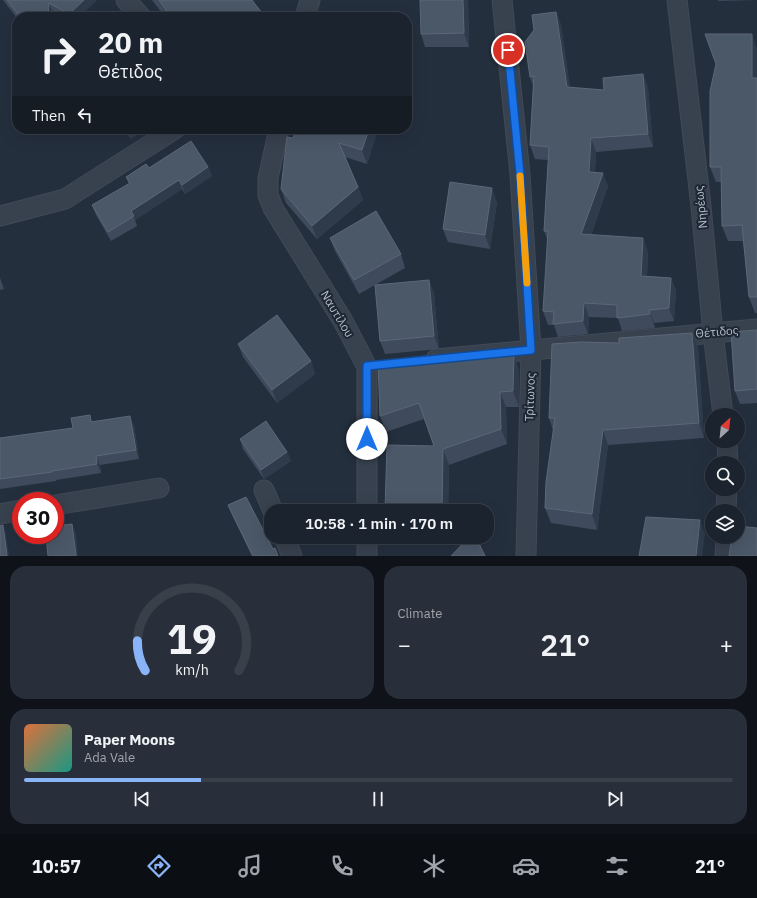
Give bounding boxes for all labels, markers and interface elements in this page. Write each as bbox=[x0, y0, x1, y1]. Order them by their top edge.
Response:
text: 20 m bbox=[98, 24, 163, 61]
icon: right bbox=[32, 28, 84, 80]
pin bbox=[491, 33, 525, 67]
icon: arrive bbox=[497, 39, 519, 61]
text: Θέτιδος bbox=[98, 60, 163, 83]
icon: left bbox=[74, 104, 96, 126]
text: Then bbox=[32, 106, 66, 125]
street label: Νηρέως bbox=[691, 185, 710, 229]
street label: Ναυτίλου bbox=[318, 288, 357, 340]
street label: Θέτιδος bbox=[695, 322, 739, 341]
street label: Τρίτωνος bbox=[521, 372, 538, 422]
north arrow bbox=[705, 408, 745, 448]
map controls bbox=[705, 408, 745, 544]
position arrow bbox=[346, 418, 388, 460]
button: search bbox=[705, 456, 745, 496]
speed limit sign: 30 bbox=[12, 492, 64, 544]
button: layers bbox=[705, 504, 745, 544]
text: 10:58 · 1 min · 170 m bbox=[305, 514, 453, 533]
text: Climate bbox=[398, 605, 442, 622]
text: 19 bbox=[167, 610, 217, 664]
text: 21° bbox=[540, 625, 590, 664]
text: − bbox=[398, 630, 411, 659]
text: + bbox=[720, 630, 733, 659]
text: km/h bbox=[175, 659, 209, 678]
text: Paper Moons bbox=[84, 730, 175, 749]
text: Ada Vale bbox=[84, 749, 135, 766]
icon: previous bbox=[131, 788, 153, 810]
icon: pause bbox=[367, 788, 389, 810]
icon: next bbox=[604, 788, 626, 810]
icon: directions bbox=[145, 852, 173, 880]
icon: music bbox=[236, 852, 264, 880]
icon: phone bbox=[328, 852, 356, 880]
icon: climate bbox=[420, 852, 448, 880]
icon: car bbox=[512, 852, 540, 880]
icon: filters bbox=[603, 852, 631, 880]
text: 10:57 bbox=[32, 855, 81, 878]
text: 21° bbox=[695, 855, 725, 878]

